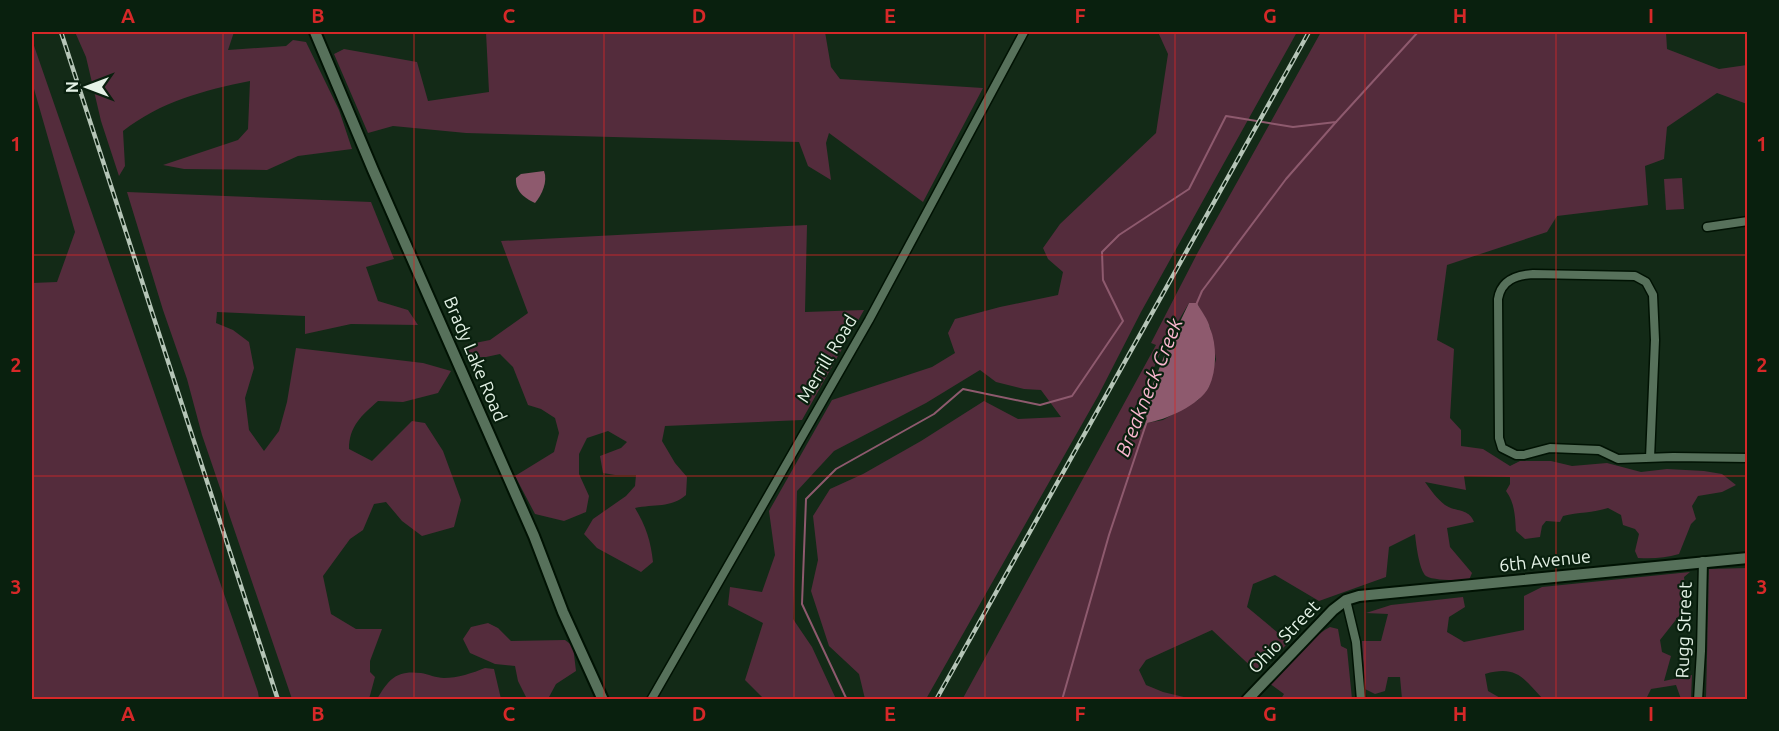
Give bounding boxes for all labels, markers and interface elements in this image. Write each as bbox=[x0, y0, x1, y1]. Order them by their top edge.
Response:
text: A bbox=[121, 4, 135, 27]
text: B bbox=[311, 4, 325, 27]
text: C bbox=[503, 4, 516, 27]
text: D bbox=[692, 4, 706, 27]
text: E bbox=[884, 4, 896, 27]
text: F bbox=[1074, 4, 1086, 27]
text: G bbox=[1263, 4, 1277, 27]
text: H bbox=[1453, 4, 1467, 27]
text: I bbox=[1648, 4, 1654, 27]
north arrow bbox=[57, 57, 117, 117]
text: N bbox=[63, 81, 81, 93]
text: 1 bbox=[10, 132, 22, 155]
text: 1 bbox=[1756, 132, 1768, 155]
street label: Brady Lake Road bbox=[441, 293, 511, 424]
street label: Merrill Road bbox=[792, 311, 860, 406]
water label: Breakneck Creek bbox=[1110, 314, 1187, 459]
text: 2 bbox=[10, 353, 22, 376]
text: 2 bbox=[1756, 353, 1768, 376]
street label: 6th Avenue bbox=[1498, 545, 1592, 575]
text: 3 bbox=[10, 575, 22, 598]
text: 3 bbox=[1756, 575, 1768, 598]
street label: Rugg Street bbox=[1671, 581, 1695, 679]
street label: Ohio Street bbox=[1244, 596, 1323, 677]
text: A bbox=[121, 702, 135, 725]
text: B bbox=[311, 702, 325, 725]
text: C bbox=[503, 702, 516, 725]
text: D bbox=[692, 702, 706, 725]
text: E bbox=[884, 702, 896, 725]
text: F bbox=[1074, 702, 1086, 725]
text: G bbox=[1263, 702, 1277, 725]
text: H bbox=[1453, 702, 1467, 725]
text: I bbox=[1648, 702, 1654, 725]

